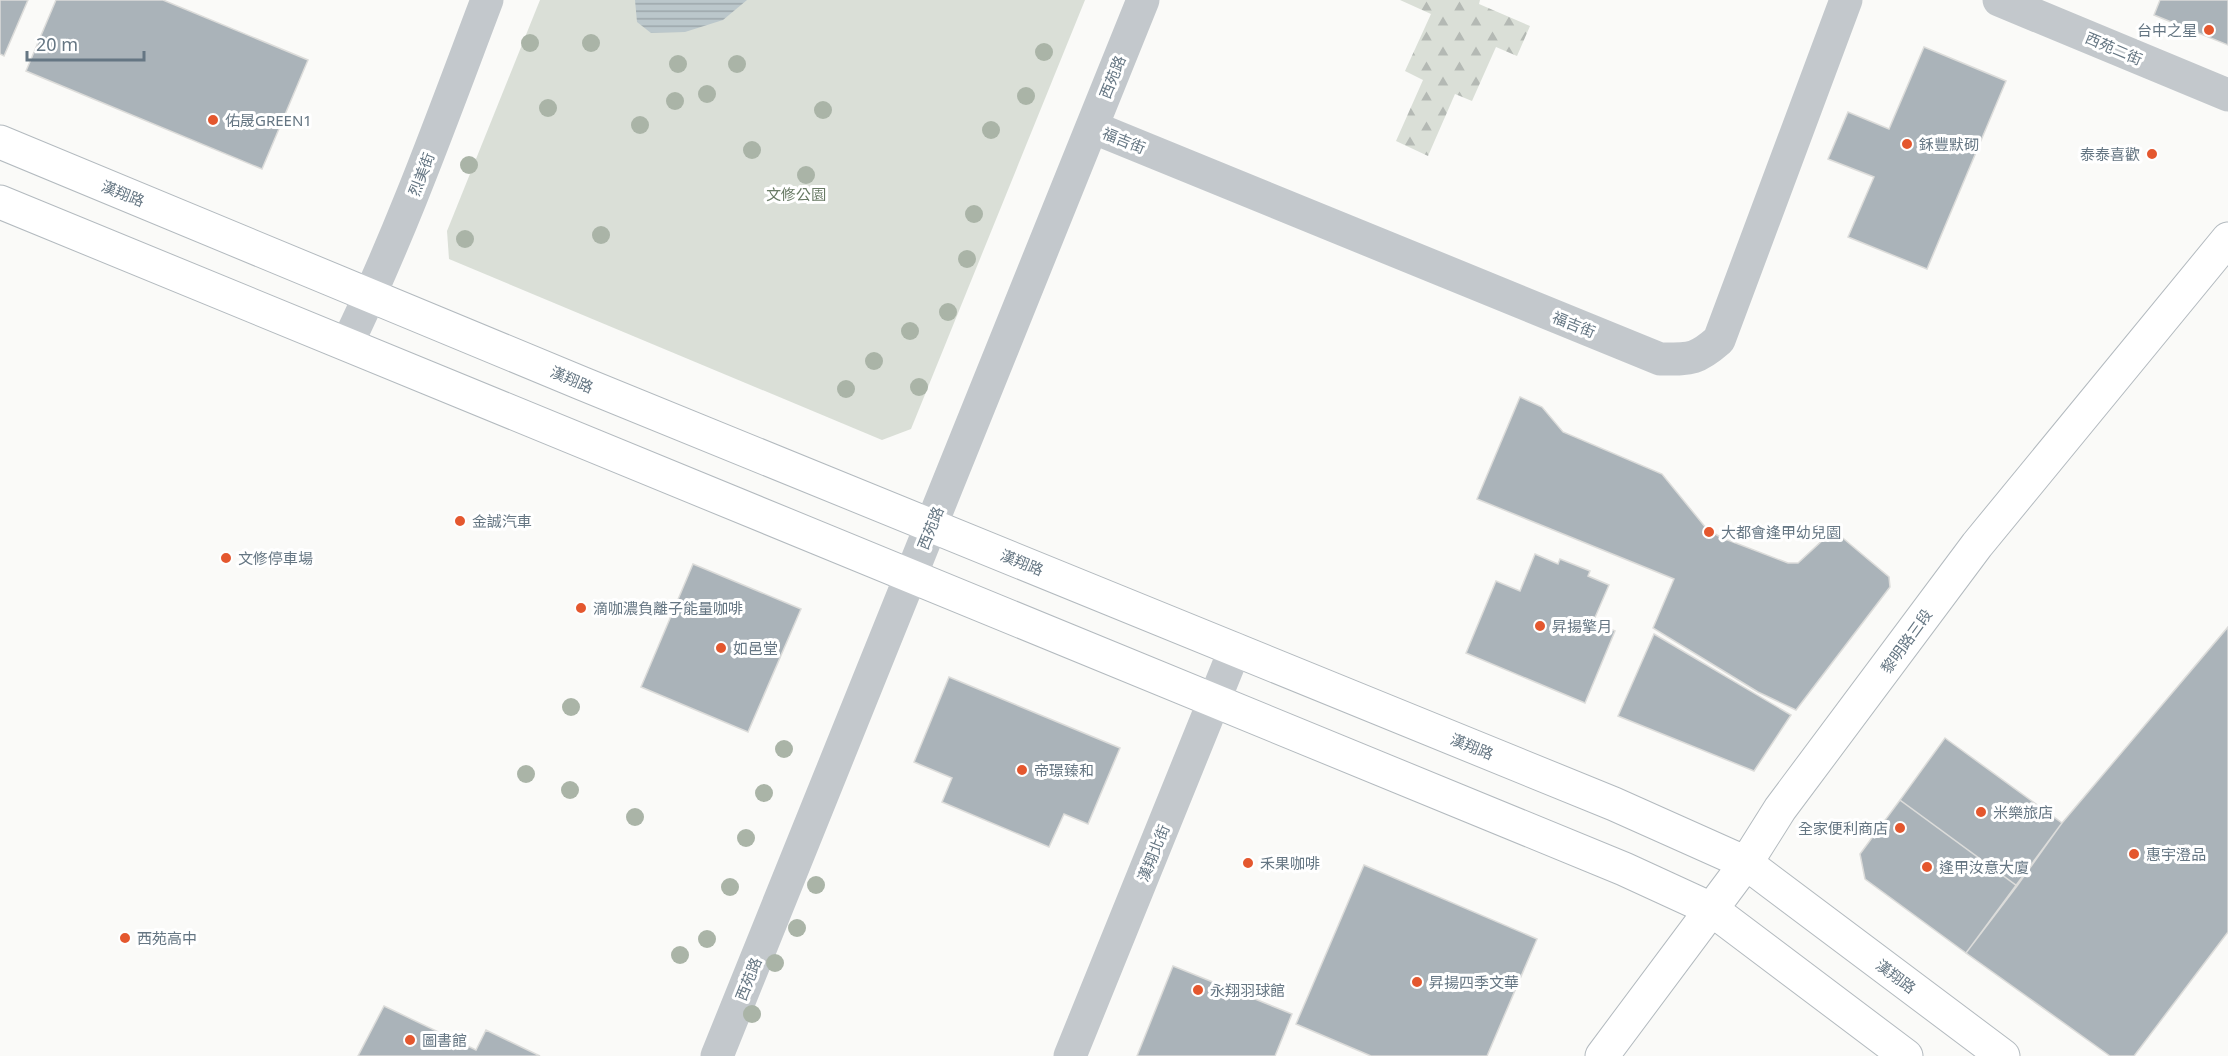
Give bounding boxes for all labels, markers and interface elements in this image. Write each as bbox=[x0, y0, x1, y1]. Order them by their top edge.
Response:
place label: 台中之星 bbox=[2137, 20, 2197, 40]
marker: 台中之星 bbox=[2202, 23, 2216, 37]
scale bar bbox=[27, 24, 144, 62]
street label: 西苑二街 bbox=[2082, 27, 2146, 69]
text: 20 m bbox=[36, 32, 78, 56]
street label: 西苑路 bbox=[1094, 52, 1130, 102]
place label: 佑晟GREEN1 bbox=[225, 110, 312, 130]
marker: 佑晟GREEN1 bbox=[206, 113, 220, 127]
street label: 福吉街 bbox=[1099, 122, 1149, 158]
place label: 鉌豐默砌 bbox=[1919, 134, 1979, 154]
marker: 鉌豐默砌 bbox=[1900, 137, 1914, 151]
place label: 泰泰喜歡 bbox=[2080, 144, 2140, 164]
marker: 泰泰喜歡 bbox=[2145, 147, 2159, 161]
street label: 烈美街 bbox=[404, 149, 438, 199]
street label: 漢翔路 bbox=[98, 175, 148, 211]
park label: 文修公園 bbox=[766, 184, 826, 204]
street label: 福吉街 bbox=[1549, 306, 1599, 342]
street label: 漢翔路 bbox=[547, 361, 597, 397]
street label: 西苑路 bbox=[912, 503, 948, 553]
place label: 金誠汽車 bbox=[472, 511, 532, 531]
marker: 金誠汽車 bbox=[453, 514, 467, 528]
place label: 大都會逢甲幼兒園 bbox=[1721, 522, 1841, 542]
marker: 大都會逢甲幼兒園 bbox=[1702, 525, 1716, 539]
street label: 漢翔路 bbox=[997, 544, 1047, 580]
place label: 文修停車場 bbox=[238, 548, 313, 568]
marker: 文修停車場 bbox=[219, 551, 233, 565]
place label: 滴咖濃負離子能量咖啡 bbox=[593, 598, 743, 618]
marker: 滴咖濃負離子能量咖啡 bbox=[574, 601, 588, 615]
street label: 黎明路三段 bbox=[1876, 605, 1936, 677]
place label: 昇揚擎月 bbox=[1552, 616, 1612, 636]
marker: 昇揚擎月 bbox=[1533, 619, 1547, 633]
place label: 如邑堂 bbox=[733, 638, 778, 658]
marker: 如邑堂 bbox=[714, 641, 728, 655]
street label: 漢翔路 bbox=[1447, 728, 1497, 764]
place label: 帝璟臻和 bbox=[1034, 760, 1094, 780]
marker: 帝璟臻和 bbox=[1015, 763, 1029, 777]
place label: 米樂旅店 bbox=[1993, 802, 2053, 822]
marker: 米樂旅店 bbox=[1974, 805, 1988, 819]
place label: 全家便利商店 bbox=[1798, 818, 1888, 838]
street label: 漢翔北街 bbox=[1132, 821, 1174, 885]
marker: 全家便利商店 bbox=[1893, 821, 1907, 835]
place label: 惠宇澄品 bbox=[2146, 844, 2206, 864]
marker: 惠宇澄品 bbox=[2127, 847, 2141, 861]
place label: 禾果咖啡 bbox=[1260, 853, 1320, 873]
marker: 禾果咖啡 bbox=[1241, 856, 1255, 870]
place label: 逢甲汝意大廈 bbox=[1939, 857, 2029, 877]
marker: 逢甲汝意大廈 bbox=[1920, 860, 1934, 874]
place label: 西苑高中 bbox=[137, 928, 197, 948]
marker: 西苑高中 bbox=[118, 931, 132, 945]
street label: 西苑路 bbox=[730, 954, 766, 1004]
street label: 漢翔路 bbox=[1872, 954, 1920, 998]
place label: 昇揚四季文華 bbox=[1429, 972, 1519, 992]
marker: 昇揚四季文華 bbox=[1410, 975, 1424, 989]
place label: 永翔羽球館 bbox=[1210, 980, 1285, 1000]
marker: 永翔羽球館 bbox=[1191, 983, 1205, 997]
place label: 圖書館 bbox=[422, 1030, 467, 1050]
marker: 圖書館 bbox=[403, 1033, 417, 1047]

